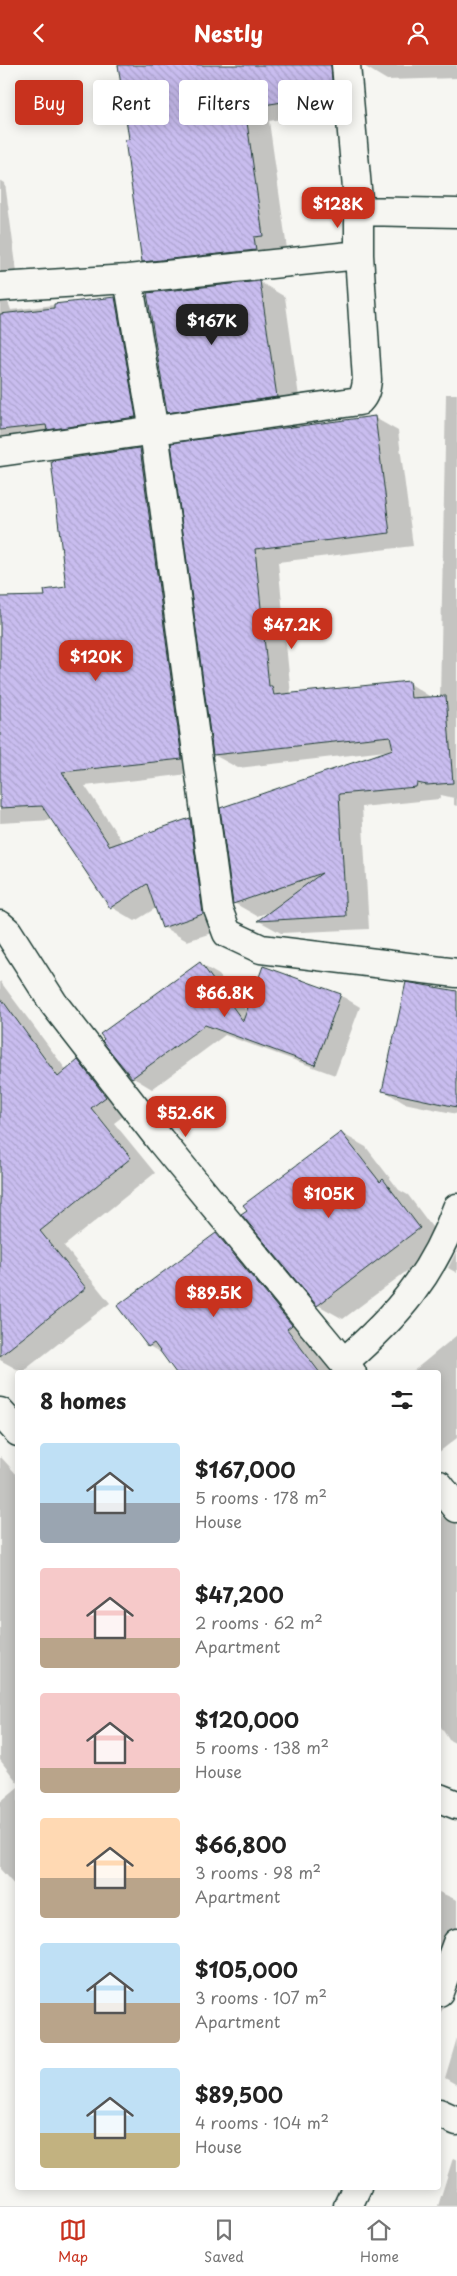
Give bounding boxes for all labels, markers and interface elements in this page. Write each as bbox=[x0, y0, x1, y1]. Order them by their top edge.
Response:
text: Nestly bbox=[194, 16, 263, 49]
icon: back bbox=[25, 19, 53, 47]
icon: person bbox=[404, 19, 432, 47]
chip: Buy bbox=[15, 80, 83, 125]
chip: Rent bbox=[93, 80, 169, 125]
chip: Filters bbox=[179, 80, 268, 125]
chip: New bbox=[278, 80, 352, 125]
pin: $128K bbox=[303, 186, 373, 229]
text: $128K bbox=[313, 191, 363, 215]
pin: $167K bbox=[177, 303, 247, 346]
text: $167K bbox=[187, 308, 237, 332]
pin: $47.2K bbox=[251, 607, 333, 650]
text: $47.2K bbox=[263, 612, 321, 636]
pin: $120K bbox=[61, 639, 131, 682]
text: $120K bbox=[70, 644, 122, 668]
pin: $66.8K bbox=[184, 975, 266, 1018]
text: $66.8K bbox=[196, 980, 254, 1004]
pin: $52.6K bbox=[145, 1095, 227, 1138]
text: $52.6K bbox=[157, 1100, 215, 1124]
pin: $105K bbox=[294, 1177, 364, 1219]
text: $105K bbox=[304, 1181, 354, 1205]
pin: $89.5K bbox=[173, 1275, 255, 1318]
text: $89.5K bbox=[186, 1280, 242, 1304]
text: 8 homes bbox=[40, 1384, 126, 1416]
icon: filters bbox=[388, 1386, 416, 1414]
text: $167,000 bbox=[195, 1453, 296, 1485]
icon: home bbox=[80, 1463, 140, 1523]
text: 5 rooms · 178 m² bbox=[195, 1485, 327, 1509]
text: House bbox=[195, 1509, 242, 1533]
text: $47,200 bbox=[195, 1578, 284, 1610]
icon: home bbox=[80, 1588, 140, 1648]
text: 2 rooms · 62 m² bbox=[195, 1610, 323, 1634]
text: Apartment bbox=[195, 1634, 280, 1658]
text: $120,000 bbox=[195, 1703, 299, 1735]
icon: home bbox=[80, 1713, 140, 1773]
text: 5 rooms · 138 m² bbox=[195, 1735, 329, 1759]
text: House bbox=[195, 1759, 242, 1783]
text: $66,800 bbox=[195, 1828, 287, 1860]
icon: home bbox=[80, 1838, 140, 1898]
text: 3 rooms · 98 m² bbox=[195, 1860, 321, 1884]
text: Apartment bbox=[195, 1884, 280, 1908]
text: $105,000 bbox=[195, 1953, 298, 1985]
icon: home bbox=[80, 1963, 140, 2023]
text: 3 rooms · 107 m² bbox=[195, 1985, 327, 2009]
text: Apartment bbox=[195, 2009, 280, 2033]
text: $89,500 bbox=[195, 2078, 283, 2110]
icon: home bbox=[80, 2088, 140, 2148]
text: 4 rooms · 104 m² bbox=[195, 2110, 329, 2134]
text: House bbox=[195, 2134, 242, 2158]
tab: Map bbox=[58, 2216, 88, 2267]
tab: Saved bbox=[204, 2216, 244, 2267]
tab: Home bbox=[360, 2216, 399, 2267]

